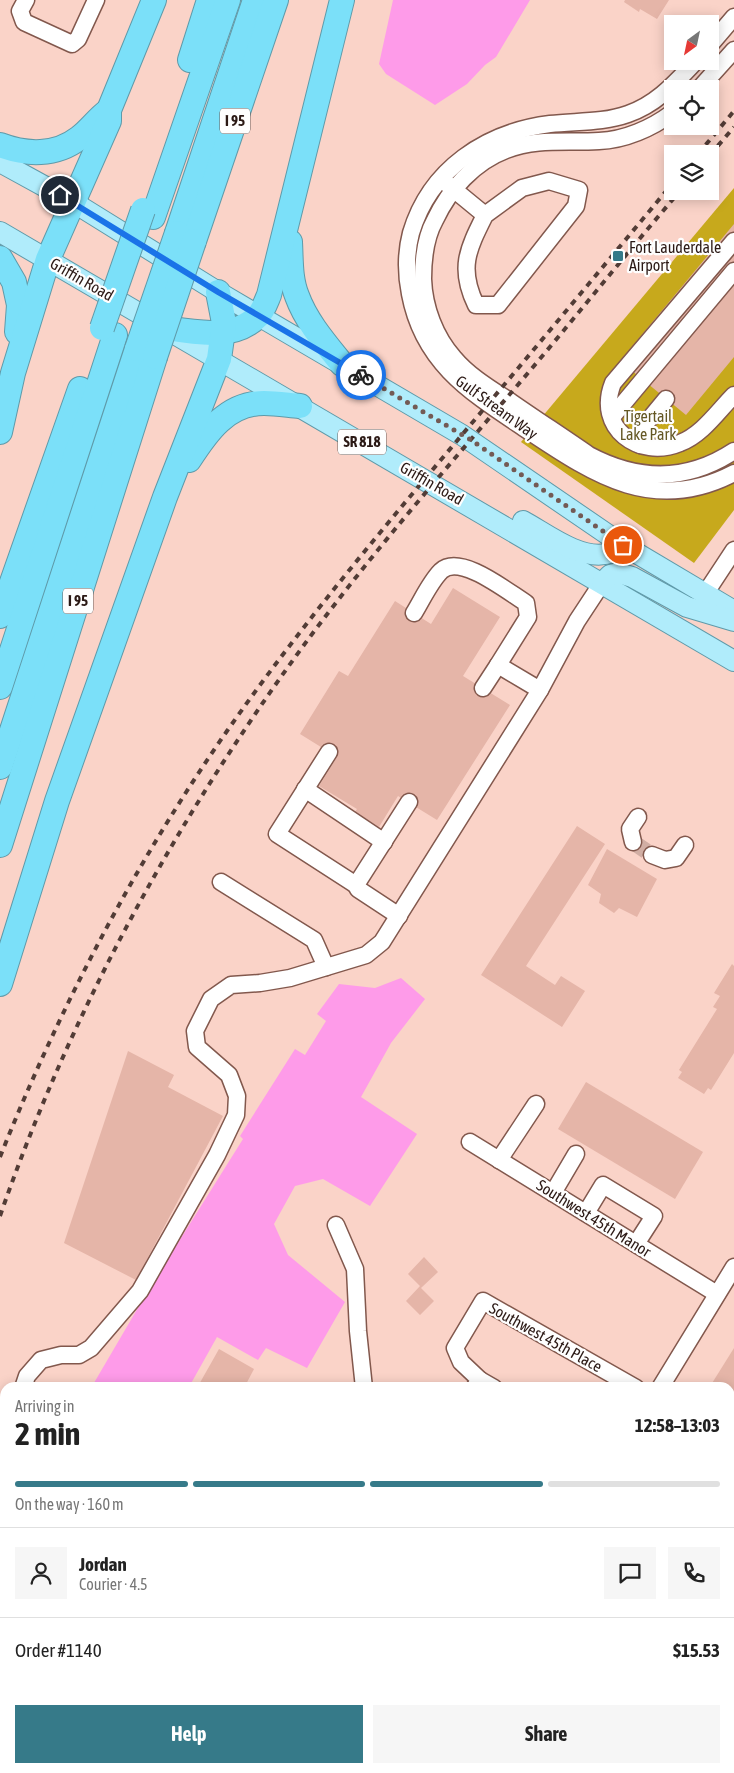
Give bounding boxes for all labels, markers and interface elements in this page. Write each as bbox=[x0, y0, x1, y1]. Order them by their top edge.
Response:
north arrow bbox=[664, 15, 719, 70]
map controls bbox=[664, 15, 719, 200]
button: locate bbox=[664, 80, 719, 135]
road number: I 95 bbox=[220, 108, 250, 134]
button: layers bbox=[664, 145, 719, 200]
pin bbox=[39, 174, 81, 216]
icon: home bbox=[46, 181, 74, 209]
place label: Fort Lauderdale Airport bbox=[629, 238, 721, 275]
marker: Fort Lauderdale Airport bbox=[611, 249, 625, 263]
street label: Griffin Road bbox=[47, 254, 117, 304]
courier bbox=[336, 350, 386, 400]
icon: bike bbox=[347, 361, 375, 389]
street label: Gulf Stream Way bbox=[452, 371, 542, 444]
park label: Tigertail Lake Park bbox=[620, 407, 676, 443]
road number: SR 818 bbox=[338, 430, 386, 454]
street label: Griffin Road bbox=[397, 458, 467, 508]
pin bbox=[602, 524, 644, 566]
icon: bag bbox=[609, 531, 637, 559]
road number: I 95 bbox=[63, 588, 93, 614]
street label: Southwest 45th Manor bbox=[534, 1176, 655, 1261]
street label: Southwest 45th Place bbox=[487, 1299, 605, 1375]
text: Arriving in bbox=[15, 1397, 75, 1415]
text: 12:58–13:03 bbox=[635, 1414, 720, 1436]
text: 2 min bbox=[15, 1415, 80, 1452]
text: On the way · 160 m bbox=[15, 1495, 124, 1513]
button: person bbox=[15, 1547, 67, 1599]
button: chat bbox=[604, 1547, 656, 1599]
button: phone bbox=[668, 1547, 720, 1599]
text: Jordan bbox=[79, 1553, 127, 1575]
text: Courier · 4.5 bbox=[79, 1575, 148, 1593]
text: Order #1140 bbox=[15, 1639, 102, 1661]
text: $15.53 bbox=[673, 1639, 720, 1661]
button: Help bbox=[15, 1705, 363, 1763]
button: Share bbox=[373, 1705, 720, 1763]

